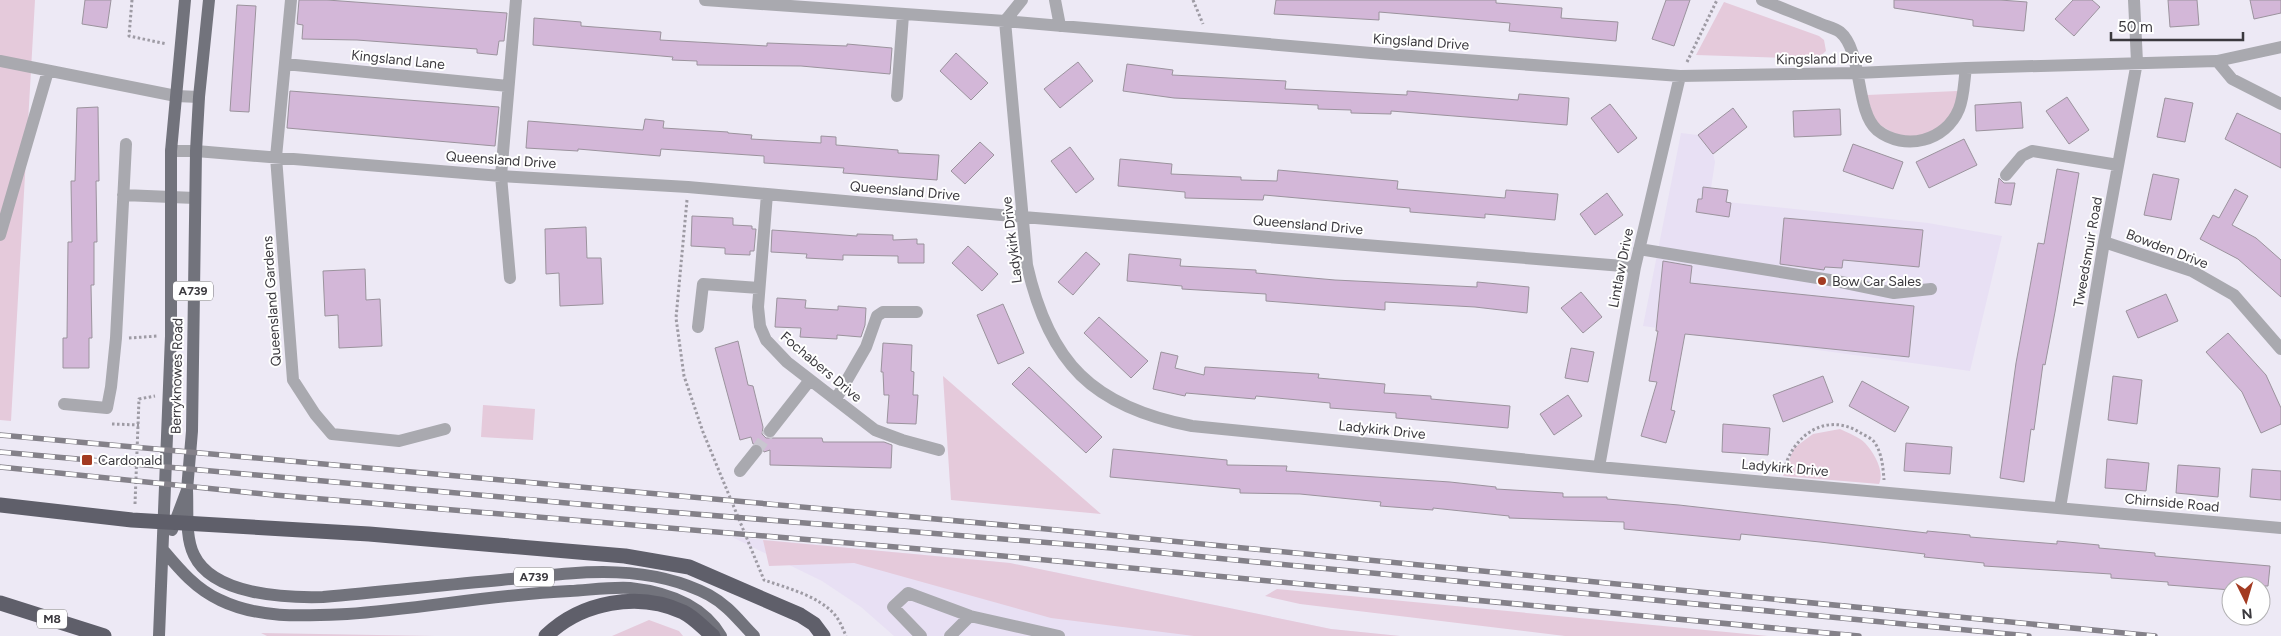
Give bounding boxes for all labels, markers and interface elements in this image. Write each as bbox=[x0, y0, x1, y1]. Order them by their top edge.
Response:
scale bar bbox=[2111, 10, 2244, 42]
text: 50 m bbox=[2118, 18, 2153, 36]
street label: Kingsland Drive bbox=[1372, 30, 1470, 54]
street label: Kingsland Lane bbox=[350, 47, 446, 73]
street label: Kingsland Drive bbox=[1776, 50, 1873, 68]
street label: Queensland Drive bbox=[445, 148, 557, 172]
street label: Queensland Drive bbox=[849, 178, 961, 204]
street label: Ladykirk Drive bbox=[998, 195, 1026, 284]
street label: Tweedsmuir Road bbox=[2070, 195, 2106, 309]
street label: Queensland Drive bbox=[1252, 212, 1364, 238]
street label: Lintlaw Drive bbox=[1605, 226, 1637, 309]
street label: Bowden Drive bbox=[2123, 226, 2211, 273]
street label: Queensland Gardens bbox=[259, 235, 285, 367]
place label: Bow Car Sales bbox=[1832, 273, 1921, 290]
marker: Bow Car Sales bbox=[1816, 275, 1828, 287]
road number: A739 bbox=[173, 282, 213, 300]
street label: Berryknowes Road bbox=[167, 318, 187, 434]
street label: Fochabers Drive bbox=[777, 328, 865, 406]
street label: Ladykirk Drive bbox=[1338, 417, 1427, 443]
place label: Cardonald bbox=[98, 452, 163, 469]
marker: Cardonald bbox=[80, 453, 94, 467]
street label: Ladykirk Drive bbox=[1741, 456, 1830, 480]
street label: Chirnside Road bbox=[2124, 490, 2220, 516]
road number: A739 bbox=[514, 568, 554, 586]
north arrow bbox=[2221, 576, 2271, 626]
text: N bbox=[2241, 605, 2253, 622]
road number: M8 bbox=[37, 610, 67, 628]

